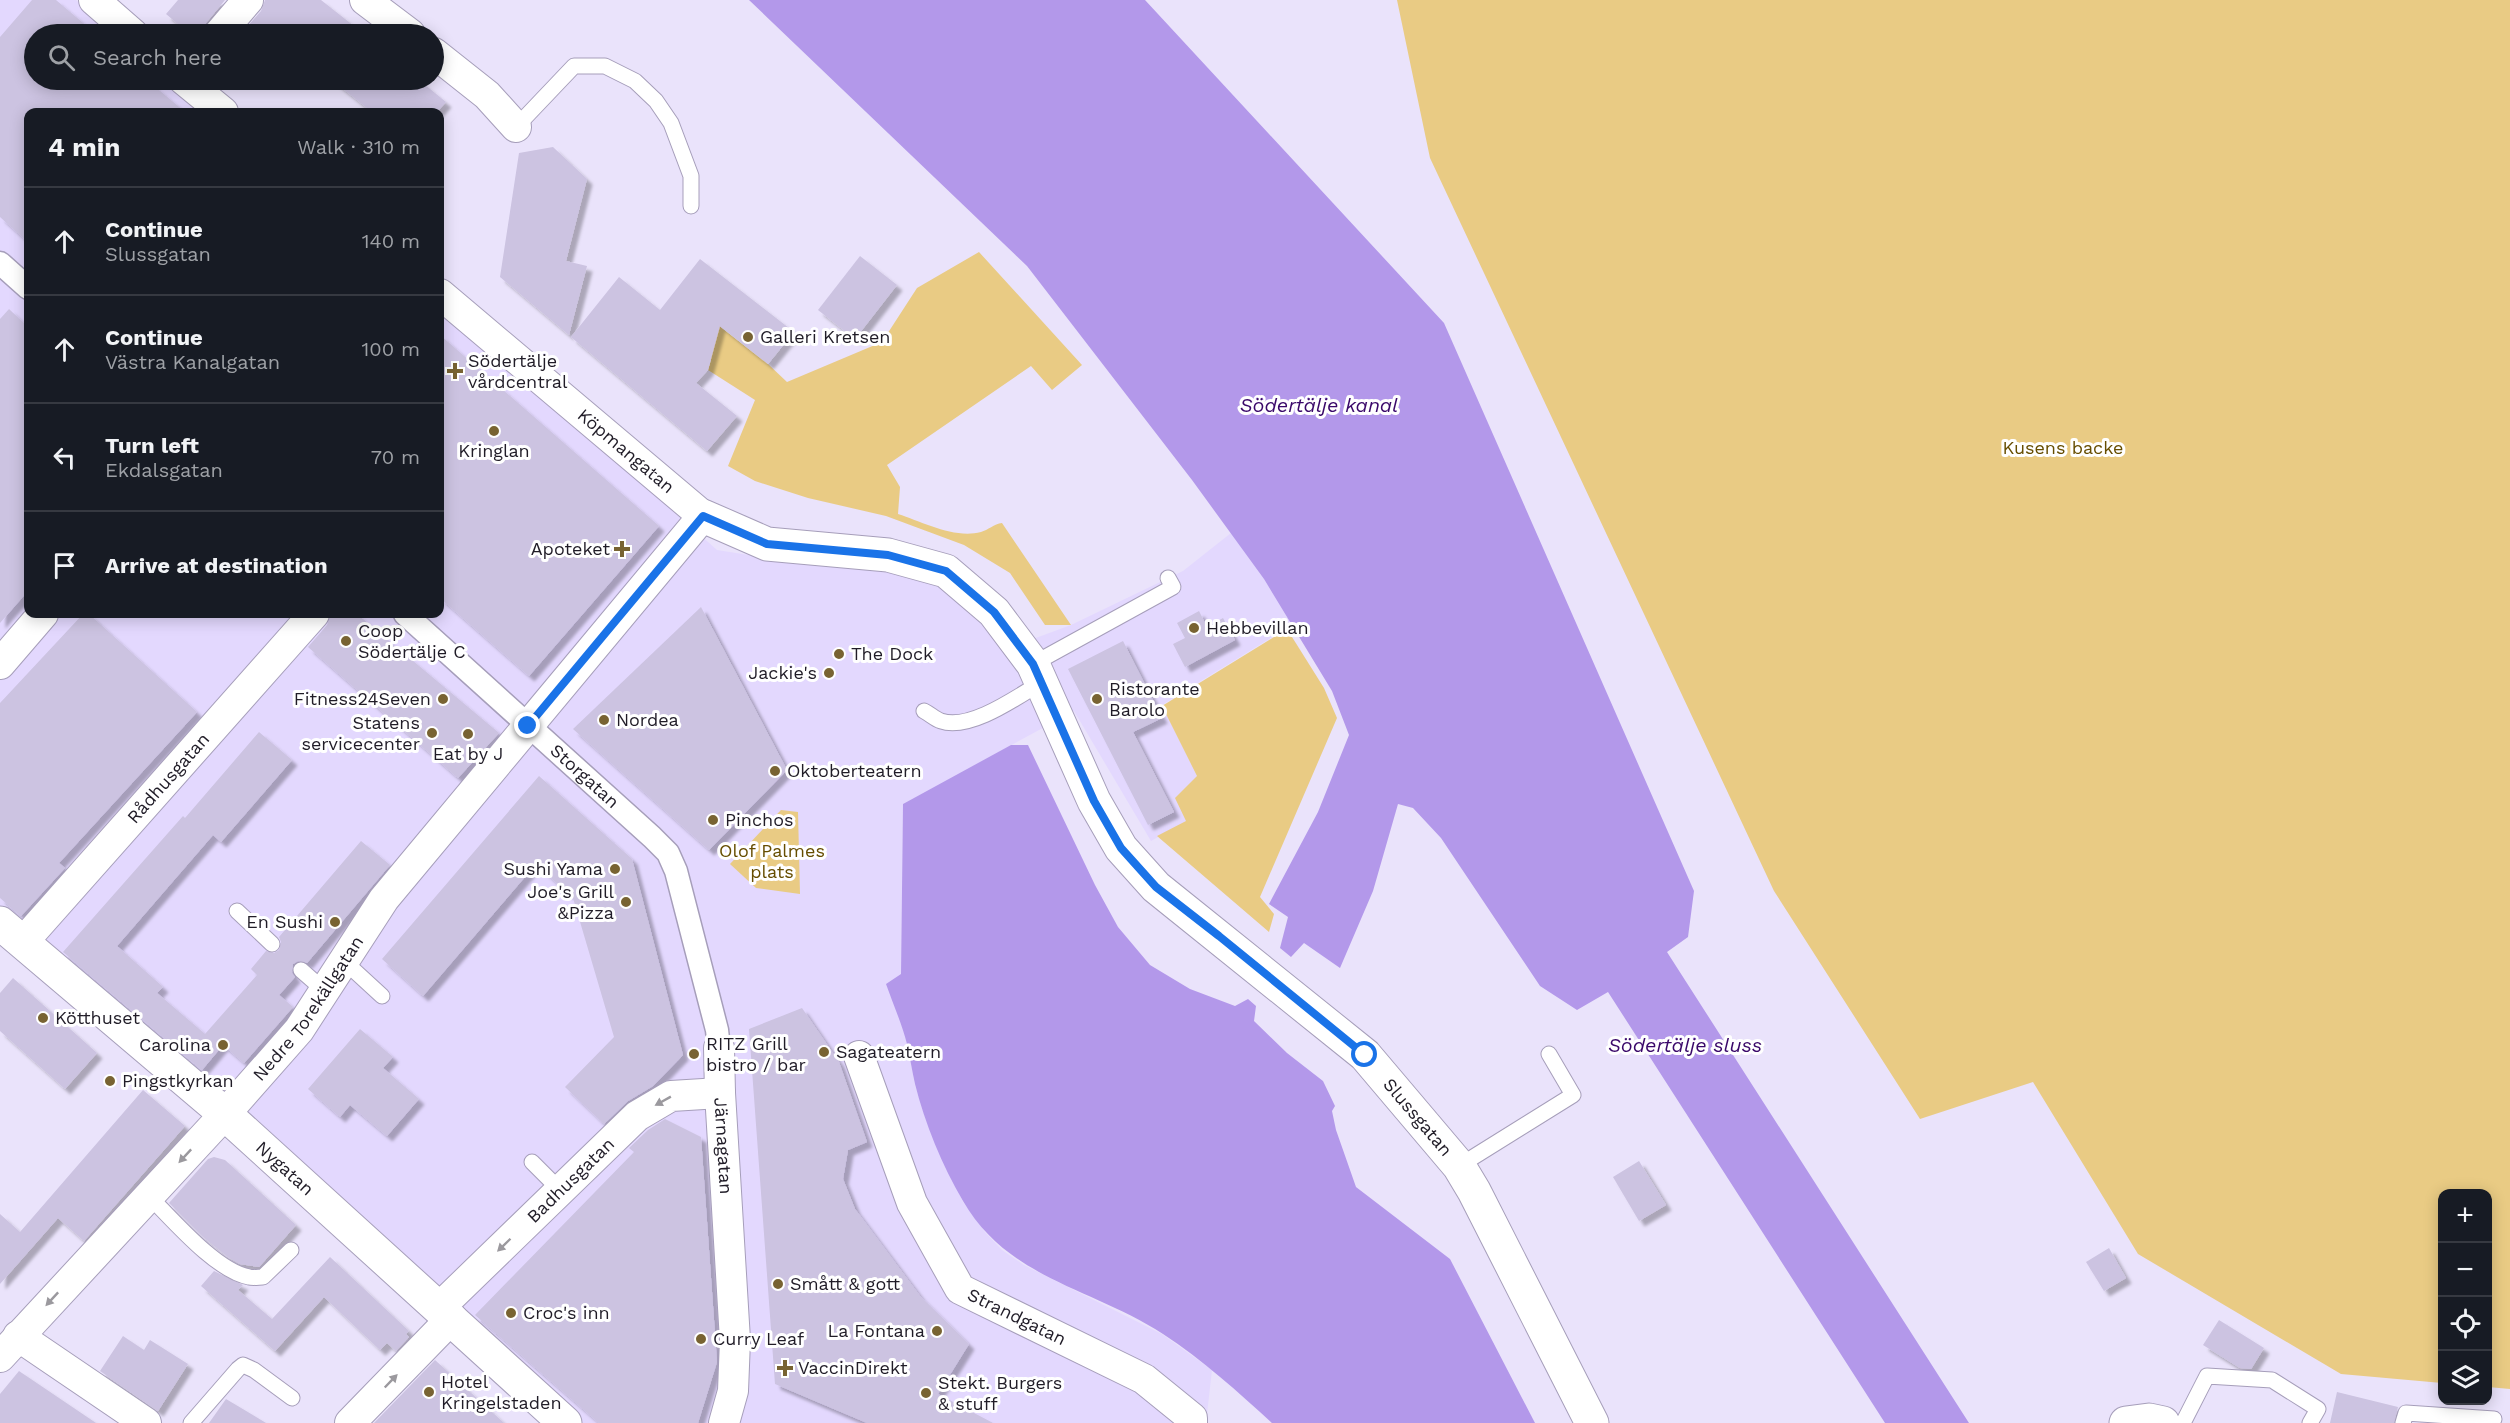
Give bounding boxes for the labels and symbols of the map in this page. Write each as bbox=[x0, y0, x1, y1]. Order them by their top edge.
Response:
place label: Galleri Kretsen bbox=[760, 326, 890, 347]
marker: Galleri Kretsen bbox=[741, 330, 755, 344]
place label: Södertälje vårdcentral bbox=[468, 350, 568, 392]
marker: Södertälje vårdcentral bbox=[446, 362, 464, 380]
water label: Södertälje kanal bbox=[1240, 393, 1398, 417]
street label: Köpmangatan bbox=[574, 404, 679, 497]
marker: Kringlan bbox=[487, 424, 501, 438]
park label: Kusens backe bbox=[2003, 437, 2123, 458]
place label: Kringlan bbox=[458, 440, 530, 461]
place label: Apoteket bbox=[531, 538, 610, 559]
marker: Apoteket bbox=[615, 542, 629, 556]
place label: Hebbevillan bbox=[1206, 617, 1309, 638]
place label: Coop Södertälje C bbox=[358, 620, 466, 662]
marker: Hebbevillan bbox=[1187, 621, 1201, 635]
marker: Coop Södertälje C bbox=[339, 634, 353, 648]
place label: The Dock bbox=[851, 643, 933, 664]
marker: The Dock bbox=[832, 647, 846, 661]
place label: Jackie's bbox=[748, 662, 817, 683]
marker: Jackie's bbox=[822, 666, 836, 680]
place label: Ristorante Barolo bbox=[1109, 678, 1200, 720]
place label: Fitness24Seven bbox=[294, 688, 431, 709]
marker: Fitness24Seven bbox=[436, 692, 450, 706]
marker: Ristorante Barolo bbox=[1090, 692, 1104, 706]
place label: Nordea bbox=[616, 709, 679, 730]
place label: Statens servicecenter bbox=[301, 712, 420, 754]
route end bbox=[514, 712, 540, 738]
marker: Nordea bbox=[597, 713, 611, 727]
marker: Statens servicecenter bbox=[425, 726, 439, 740]
marker: Eat by J bbox=[461, 727, 475, 741]
street label: Rådhusgatan bbox=[122, 728, 214, 827]
street label: Storgatan bbox=[546, 739, 624, 812]
place label: Eat by J bbox=[433, 743, 503, 764]
place label: Oktoberteatern bbox=[787, 760, 922, 781]
marker: Oktoberteatern bbox=[768, 764, 782, 778]
place label: Pinchos bbox=[725, 809, 793, 830]
marker: Pinchos bbox=[706, 813, 720, 827]
park label: Olof Palmes plats bbox=[719, 840, 825, 882]
place label: Sushi Yama bbox=[503, 858, 603, 879]
marker: Sushi Yama bbox=[608, 862, 622, 876]
place label: Joe's Grill &Pizza bbox=[527, 881, 614, 923]
marker: Joe's Grill &Pizza bbox=[619, 895, 633, 909]
place label: En Sushi bbox=[246, 911, 323, 932]
marker: En Sushi bbox=[328, 915, 342, 929]
street label: Nedre Torekällgatan bbox=[248, 932, 367, 1085]
place label: Kötthuset bbox=[55, 1007, 140, 1028]
marker: Kötthuset bbox=[36, 1011, 50, 1025]
place label: RITZ Grill bistro / bar bbox=[706, 1033, 806, 1075]
water label: Södertälje sluss bbox=[1608, 1033, 1762, 1057]
place label: Carolina bbox=[139, 1034, 211, 1055]
marker: Carolina bbox=[216, 1038, 230, 1052]
place label: Sagateatern bbox=[836, 1041, 941, 1062]
route start bbox=[1351, 1041, 1377, 1067]
marker: Sagateatern bbox=[817, 1045, 831, 1059]
marker: RITZ Grill bistro / bar bbox=[687, 1047, 701, 1061]
place label: Pingstkyrkan bbox=[122, 1070, 234, 1091]
marker: Pingstkyrkan bbox=[103, 1074, 117, 1088]
street label: Slussgatan bbox=[1379, 1074, 1457, 1160]
one-way arrow bbox=[654, 1096, 671, 1106]
street label: Järnagatan bbox=[710, 1097, 737, 1195]
street label: Badhusgatan bbox=[522, 1133, 618, 1227]
street label: Nygatan bbox=[252, 1136, 318, 1200]
one-way arrow bbox=[178, 1149, 192, 1164]
one-way arrow bbox=[497, 1238, 511, 1252]
place label: Smått & gott bbox=[790, 1273, 900, 1294]
marker: Smått & gott bbox=[771, 1277, 785, 1291]
street label: Strandgatan bbox=[964, 1283, 1070, 1349]
one-way arrow bbox=[46, 1291, 59, 1306]
place label: Croc's inn bbox=[523, 1302, 610, 1323]
marker: Croc's inn bbox=[504, 1306, 518, 1320]
place label: La Fontana bbox=[827, 1320, 925, 1341]
marker: La Fontana bbox=[930, 1324, 944, 1338]
place label: Curry Leaf bbox=[713, 1328, 804, 1349]
marker: Curry Leaf bbox=[694, 1332, 708, 1346]
place label: VaccinDirekt bbox=[798, 1357, 908, 1378]
marker: VaccinDirekt bbox=[776, 1359, 794, 1377]
place label: Hotel Kringelstaden bbox=[441, 1371, 562, 1413]
place label: Stekt. Burgers & stuff bbox=[938, 1372, 1062, 1414]
one-way arrow bbox=[383, 1374, 397, 1388]
marker: Hotel Kringelstaden bbox=[422, 1385, 436, 1399]
marker: Stekt. Burgers & stuff bbox=[919, 1386, 933, 1400]

